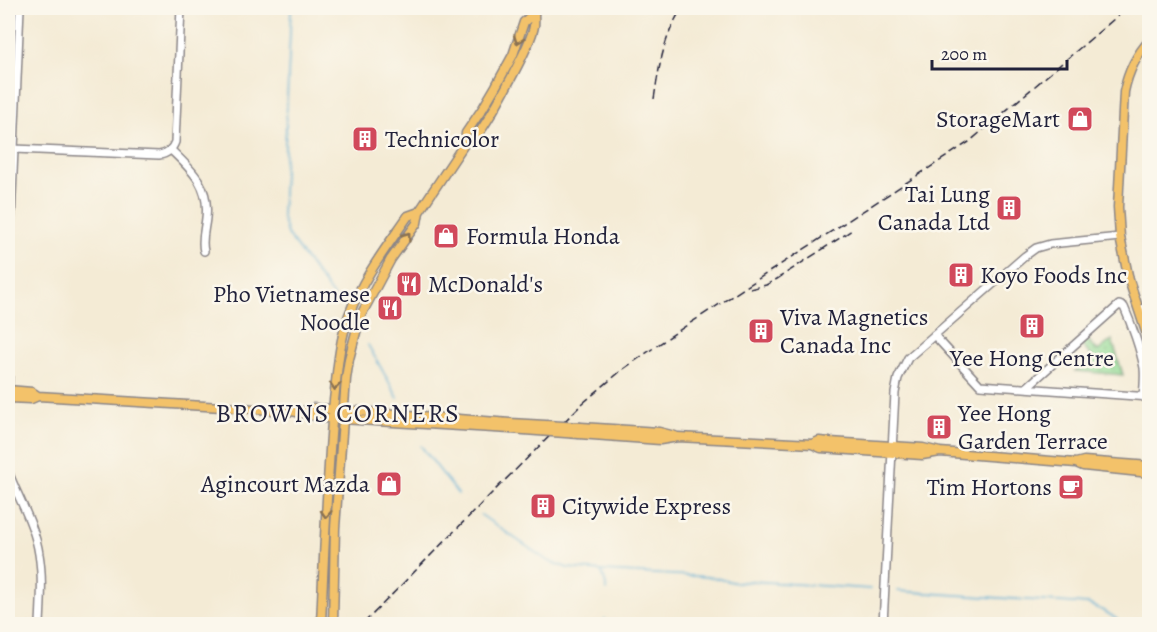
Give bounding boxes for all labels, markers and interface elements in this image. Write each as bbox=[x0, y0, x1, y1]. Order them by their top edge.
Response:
scale bar bbox=[932, 33, 1067, 71]
one-way arrow bbox=[513, 34, 526, 45]
text: 200 m bbox=[941, 42, 987, 66]
place label: StorageMart bbox=[936, 103, 1060, 135]
shop icon: StorageMart bbox=[1065, 104, 1095, 134]
place label: Technicolor bbox=[385, 123, 499, 155]
building icon: Technicolor bbox=[350, 124, 380, 154]
place label: Tai Lung Canada Ltd bbox=[878, 178, 990, 238]
building icon: Tai Lung Canada Ltd bbox=[994, 193, 1024, 223]
place label: Formula Honda bbox=[466, 220, 621, 252]
shop icon: Formula Honda bbox=[431, 221, 461, 251]
one-way arrow bbox=[400, 232, 411, 243]
place label: Koyo Foods Inc bbox=[980, 259, 1127, 291]
building icon: Koyo Foods Inc bbox=[946, 260, 976, 290]
place label: McDonald's bbox=[428, 268, 543, 300]
restaurant icon: McDonald's bbox=[394, 269, 424, 299]
place label: Pho Vietnamese Noodle bbox=[213, 278, 370, 338]
restaurant icon: Pho Vietnamese Noodle bbox=[375, 293, 405, 323]
place label: Viva Magnetics Canada Inc bbox=[779, 301, 928, 361]
building icon: Yee Hong Centre bbox=[1017, 311, 1047, 341]
building icon: Viva Magnetics Canada Inc bbox=[746, 316, 776, 346]
place label: Yee Hong Centre bbox=[949, 342, 1114, 374]
one-way arrow bbox=[329, 381, 342, 390]
district label: BROWNS CORNERS bbox=[216, 396, 460, 431]
place label: Yee Hong Garden Terrace bbox=[957, 397, 1108, 457]
building icon: Yee Hong Garden Terrace bbox=[924, 412, 954, 442]
place label: Agincourt Mazda bbox=[200, 468, 371, 500]
shop icon: Agincourt Mazda bbox=[374, 469, 404, 499]
place label: Tim Hortons bbox=[927, 471, 1052, 503]
cafe icon: Tim Hortons bbox=[1056, 472, 1086, 502]
place label: Citywide Express bbox=[562, 490, 731, 522]
building icon: Citywide Express bbox=[528, 491, 558, 521]
one-way arrow bbox=[320, 509, 333, 518]

